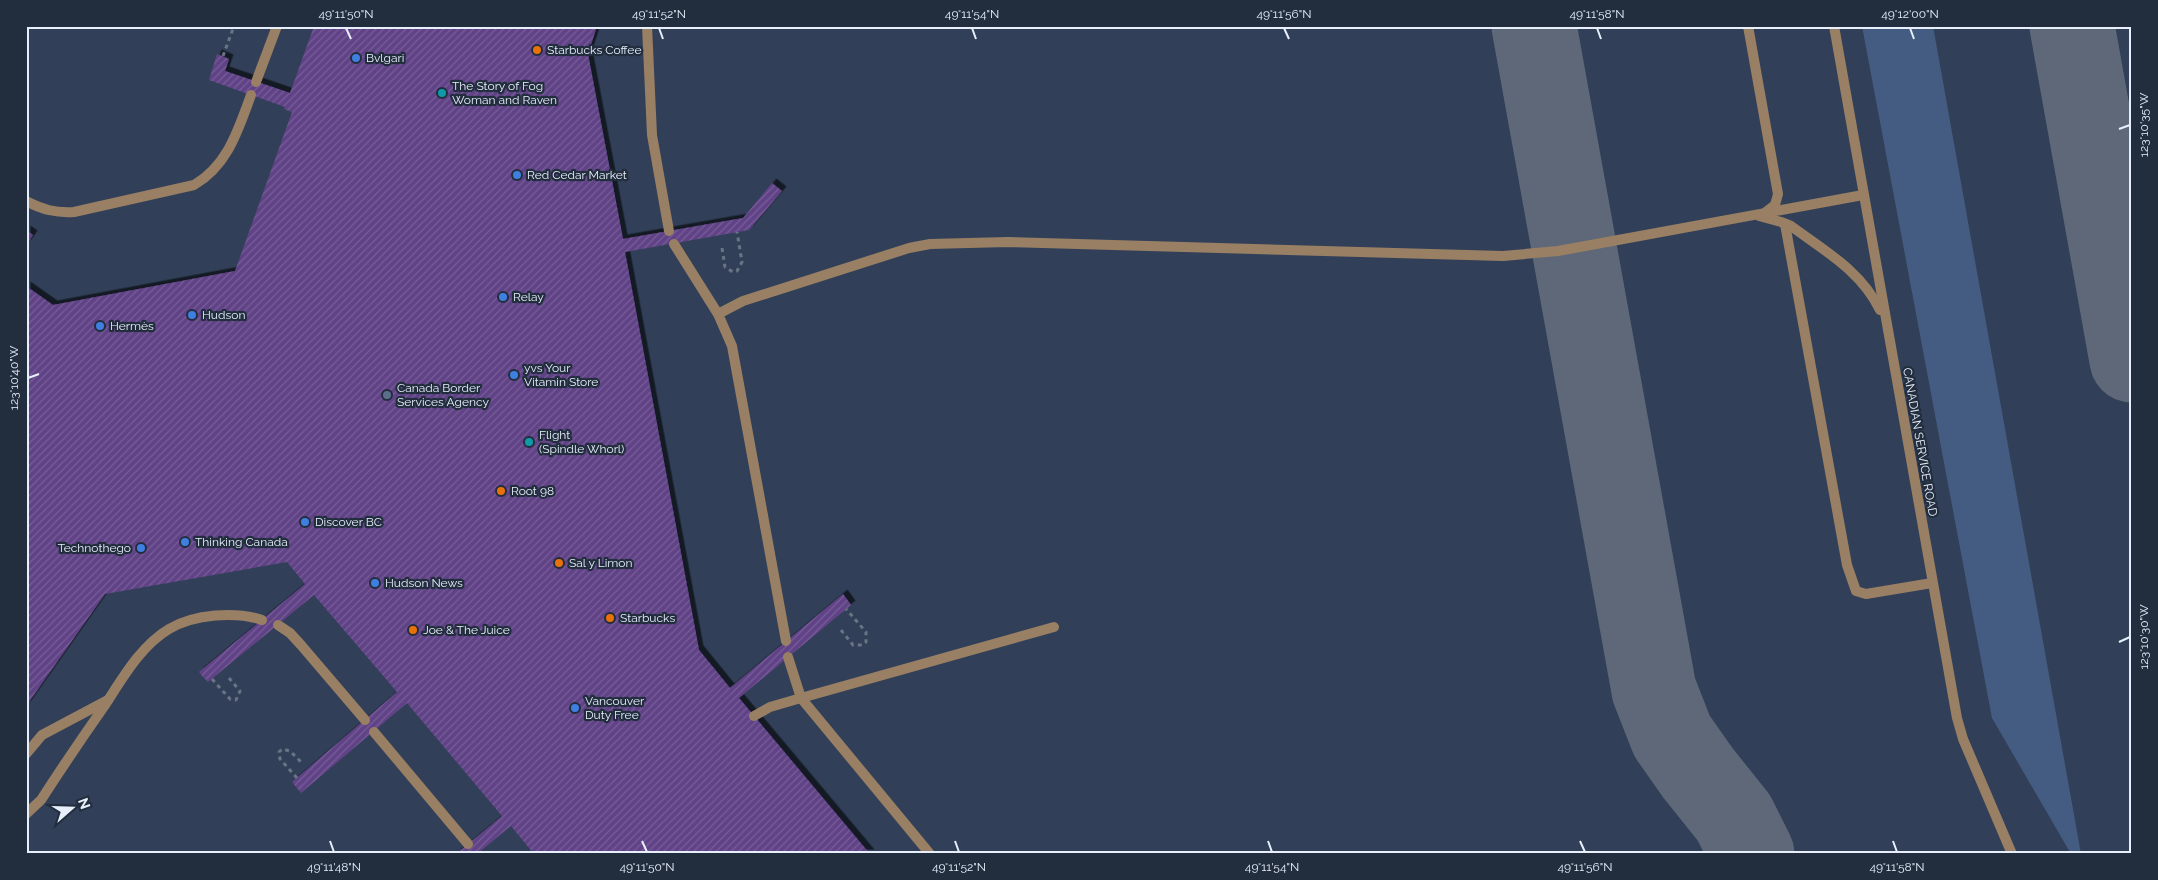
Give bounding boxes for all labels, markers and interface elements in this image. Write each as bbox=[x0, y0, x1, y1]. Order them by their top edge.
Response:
text: 49°11'50"N bbox=[318, 7, 374, 21]
text: 49°11'52"N bbox=[632, 7, 686, 21]
text: 49°11'54"N bbox=[945, 7, 999, 21]
text: 49°11'56"N bbox=[1256, 7, 1312, 21]
text: 49°11'58"N bbox=[1570, 7, 1624, 21]
text: 49°12'00"N bbox=[1881, 7, 1939, 21]
place label: Starbucks Coffee bbox=[547, 43, 641, 57]
marker: Starbucks Coffee bbox=[531, 44, 543, 56]
place label: Bvlgari bbox=[366, 51, 404, 65]
marker: Bvlgari bbox=[350, 52, 362, 64]
place label: The Story of Fog Woman and Raven bbox=[452, 79, 557, 107]
marker: The Story of Fog Woman and Raven bbox=[436, 87, 448, 99]
text: 123°10'35"W bbox=[2137, 92, 2151, 157]
place label: Red Cedar Market bbox=[527, 168, 627, 182]
marker: Red Cedar Market bbox=[511, 169, 523, 181]
place label: Relay bbox=[513, 290, 544, 304]
marker: Relay bbox=[497, 291, 509, 303]
place label: Hudson bbox=[202, 308, 245, 322]
marker: Hudson bbox=[186, 309, 198, 321]
place label: Hermès bbox=[110, 319, 154, 333]
marker: Hermès bbox=[94, 320, 106, 332]
text: 123°10'40"W bbox=[7, 345, 21, 410]
place label: yvs Your Vitamin Store bbox=[524, 361, 598, 389]
street label: CANADIAN SERVICE ROAD bbox=[1900, 367, 1940, 518]
marker: yvs Your Vitamin Store bbox=[508, 369, 520, 381]
place label: Canada Border Services Agency bbox=[397, 381, 489, 409]
marker: Canada Border Services Agency bbox=[381, 389, 393, 401]
place label: Flight (Spindle Whorl) bbox=[539, 428, 624, 456]
marker: Flight (Spindle Whorl) bbox=[523, 436, 535, 448]
place label: Root 98 bbox=[511, 484, 554, 498]
marker: Root 98 bbox=[495, 485, 507, 497]
place label: Discover BC bbox=[315, 515, 382, 529]
marker: Discover BC bbox=[299, 516, 311, 528]
place label: Thinking Canada bbox=[195, 535, 288, 549]
marker: Thinking Canada bbox=[179, 536, 191, 548]
place label: Technothego bbox=[58, 541, 131, 555]
marker: Technothego bbox=[135, 542, 147, 554]
place label: Sal y Limon bbox=[569, 556, 632, 570]
marker: Sal y Limon bbox=[553, 557, 565, 569]
place label: Hudson News bbox=[385, 576, 463, 590]
marker: Hudson News bbox=[369, 577, 381, 589]
text: 123°10'30"W bbox=[2137, 604, 2151, 670]
place label: Starbucks bbox=[620, 611, 675, 625]
marker: Starbucks bbox=[604, 612, 616, 624]
place label: Joe & The Juice bbox=[423, 623, 510, 637]
marker: Joe & The Juice bbox=[407, 624, 419, 636]
place label: Vancouver Duty Free bbox=[585, 694, 645, 722]
marker: Vancouver Duty Free bbox=[569, 702, 581, 714]
north arrow bbox=[48, 782, 98, 832]
text: N bbox=[75, 796, 94, 811]
text: 49°11'48"N bbox=[307, 860, 361, 874]
text: 49°11'50"N bbox=[619, 860, 675, 874]
text: 49°11'52"N bbox=[932, 860, 986, 874]
text: 49°11'54"N bbox=[1245, 860, 1299, 874]
text: 49°11'56"N bbox=[1557, 860, 1613, 874]
text: 49°11'58"N bbox=[1870, 860, 1924, 874]

